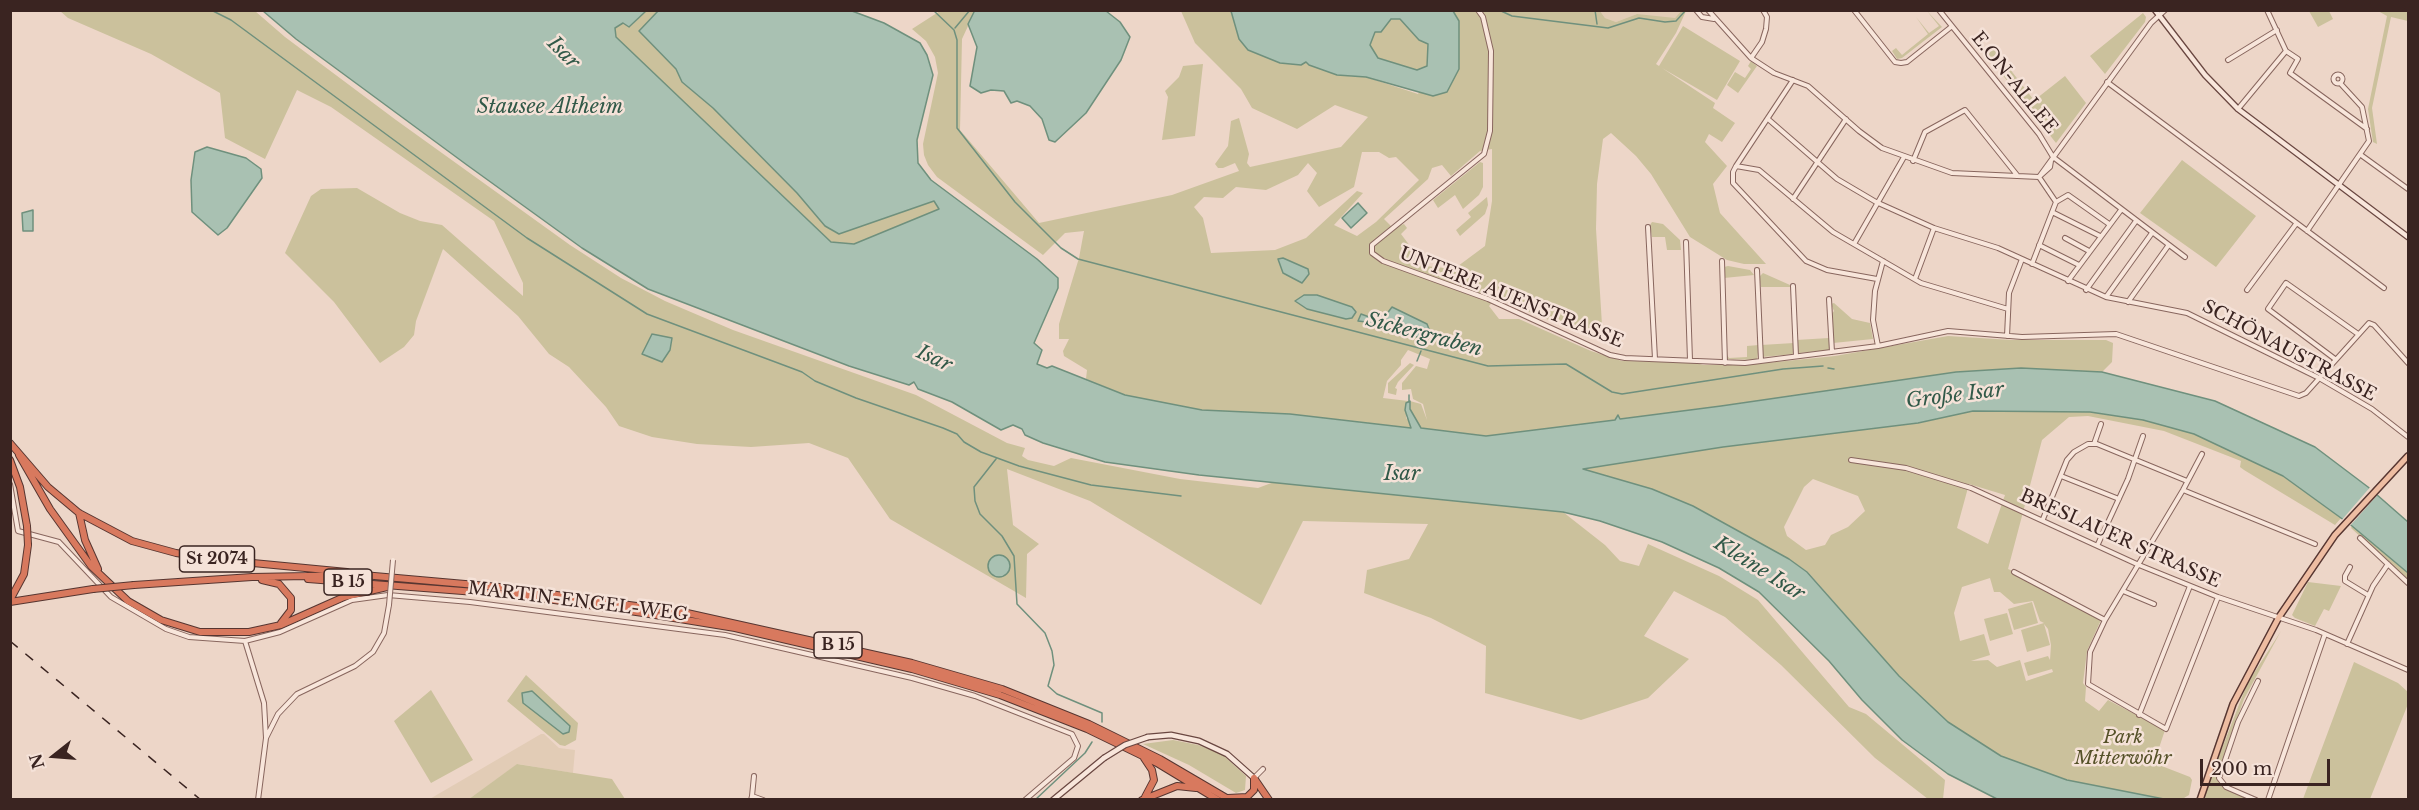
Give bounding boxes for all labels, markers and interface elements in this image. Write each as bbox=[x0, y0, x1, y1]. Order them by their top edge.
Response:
street label: E.ON-ALLEE bbox=[1966, 28, 2062, 138]
water label: Isar bbox=[542, 32, 584, 74]
water label: Stausee Altheim bbox=[477, 95, 623, 119]
street label: UNTERE AUENSTRASSE bbox=[1396, 243, 1626, 353]
street label: SCHÖNAUSTRASSE bbox=[2198, 296, 2380, 406]
water label: Sickergraben bbox=[1363, 308, 1485, 362]
water label: Isar bbox=[912, 340, 956, 378]
water label: Große Isar bbox=[1905, 378, 2005, 414]
water label: Isar bbox=[1384, 462, 1420, 486]
street label: BRESLAUER STRASSE bbox=[2016, 485, 2224, 593]
water label: Kleine Isar bbox=[1709, 532, 1809, 606]
road number: St 2074 bbox=[180, 546, 254, 572]
road number: B 15 bbox=[324, 569, 372, 595]
street label: MARTIN-ENGEL-WEG bbox=[467, 578, 689, 626]
road number: B 15 bbox=[814, 632, 862, 658]
north arrow bbox=[24, 726, 84, 786]
park label: Park Mitterwöhr bbox=[2074, 727, 2172, 770]
scale bar bbox=[2203, 747, 2334, 785]
text: N bbox=[25, 751, 49, 771]
text: 200 m bbox=[2211, 758, 2272, 780]

